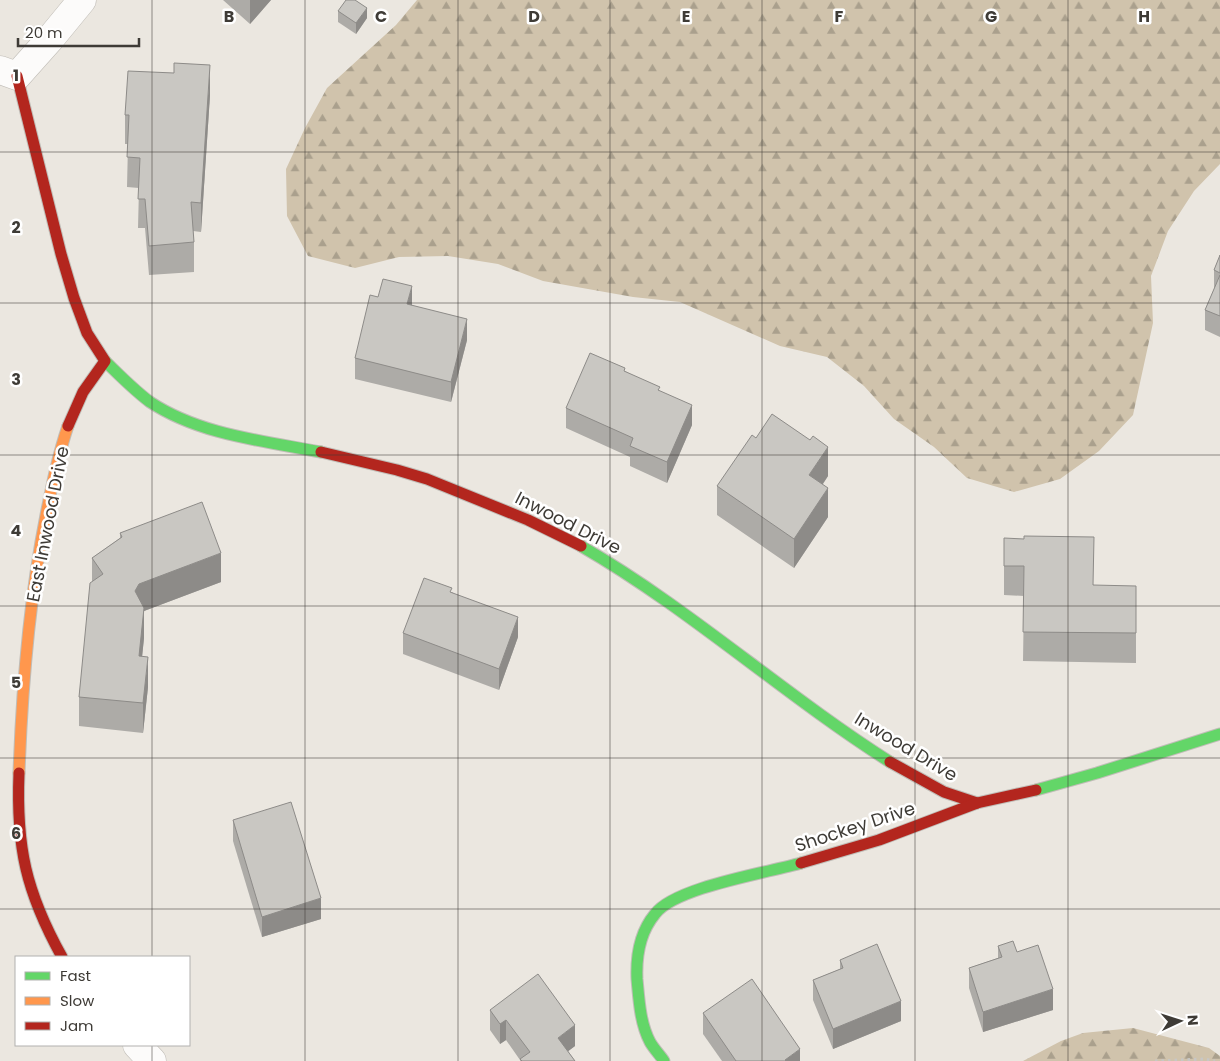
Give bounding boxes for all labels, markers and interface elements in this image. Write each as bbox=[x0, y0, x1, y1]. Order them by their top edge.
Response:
text: B bbox=[224, 5, 234, 28]
text: C bbox=[375, 5, 387, 28]
text: D bbox=[528, 5, 540, 28]
text: E bbox=[682, 5, 690, 28]
text: F bbox=[835, 5, 844, 28]
text: G bbox=[985, 5, 997, 28]
text: H bbox=[1138, 5, 1150, 28]
scale bar bbox=[18, 15, 139, 47]
text: 20 m bbox=[25, 22, 63, 43]
text: 1 bbox=[13, 64, 19, 87]
text: 2 bbox=[11, 216, 21, 239]
text: 3 bbox=[11, 368, 21, 391]
street label: East Inwood Drive bbox=[20, 444, 75, 604]
street label: Inwood Drive bbox=[511, 485, 626, 560]
text: 4 bbox=[11, 519, 22, 542]
text: 5 bbox=[11, 671, 21, 694]
street label: Inwood Drive bbox=[850, 706, 962, 787]
street label: Shockey Drive bbox=[792, 795, 918, 858]
text: 6 bbox=[11, 822, 21, 845]
legend bbox=[15, 956, 190, 1046]
text: Fast bbox=[60, 965, 91, 986]
text: Slow bbox=[60, 990, 95, 1011]
north arrow bbox=[1155, 996, 1205, 1046]
text: N bbox=[1183, 1014, 1203, 1026]
text: Jam bbox=[60, 1015, 94, 1036]

